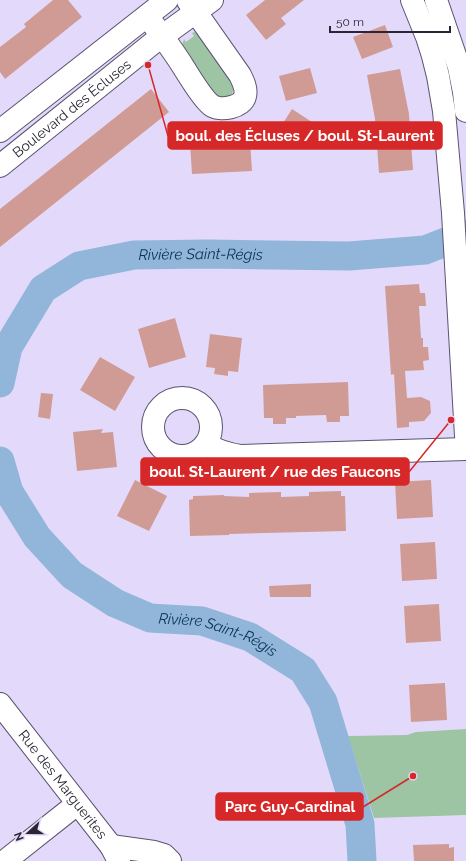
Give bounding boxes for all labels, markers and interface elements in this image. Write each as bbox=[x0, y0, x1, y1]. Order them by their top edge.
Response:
scale bar bbox=[330, 8, 450, 34]
text: 50 m bbox=[336, 15, 364, 29]
street label: Boulevard des Écluses bbox=[9, 56, 134, 161]
callout: boul. des Écluses / boul. St-Laurent bbox=[168, 122, 442, 149]
text: boul. des Écluses / boul. St-Laurent bbox=[176, 127, 435, 145]
water label: Rivière Saint-Régis bbox=[138, 245, 263, 264]
callout: boul. St-Laurent / rue des Faucons bbox=[141, 458, 409, 485]
text: boul. St-Laurent / rue des Faucons bbox=[149, 463, 401, 481]
water label: Rivière Saint-Régis bbox=[158, 610, 280, 661]
street label: Rue des Marguerites bbox=[15, 727, 110, 842]
callout: Parc Guy-Cardinal bbox=[216, 793, 363, 820]
text: Parc Guy-Cardinal bbox=[225, 798, 356, 816]
north arrow bbox=[8, 813, 48, 853]
text: N bbox=[12, 830, 27, 843]

